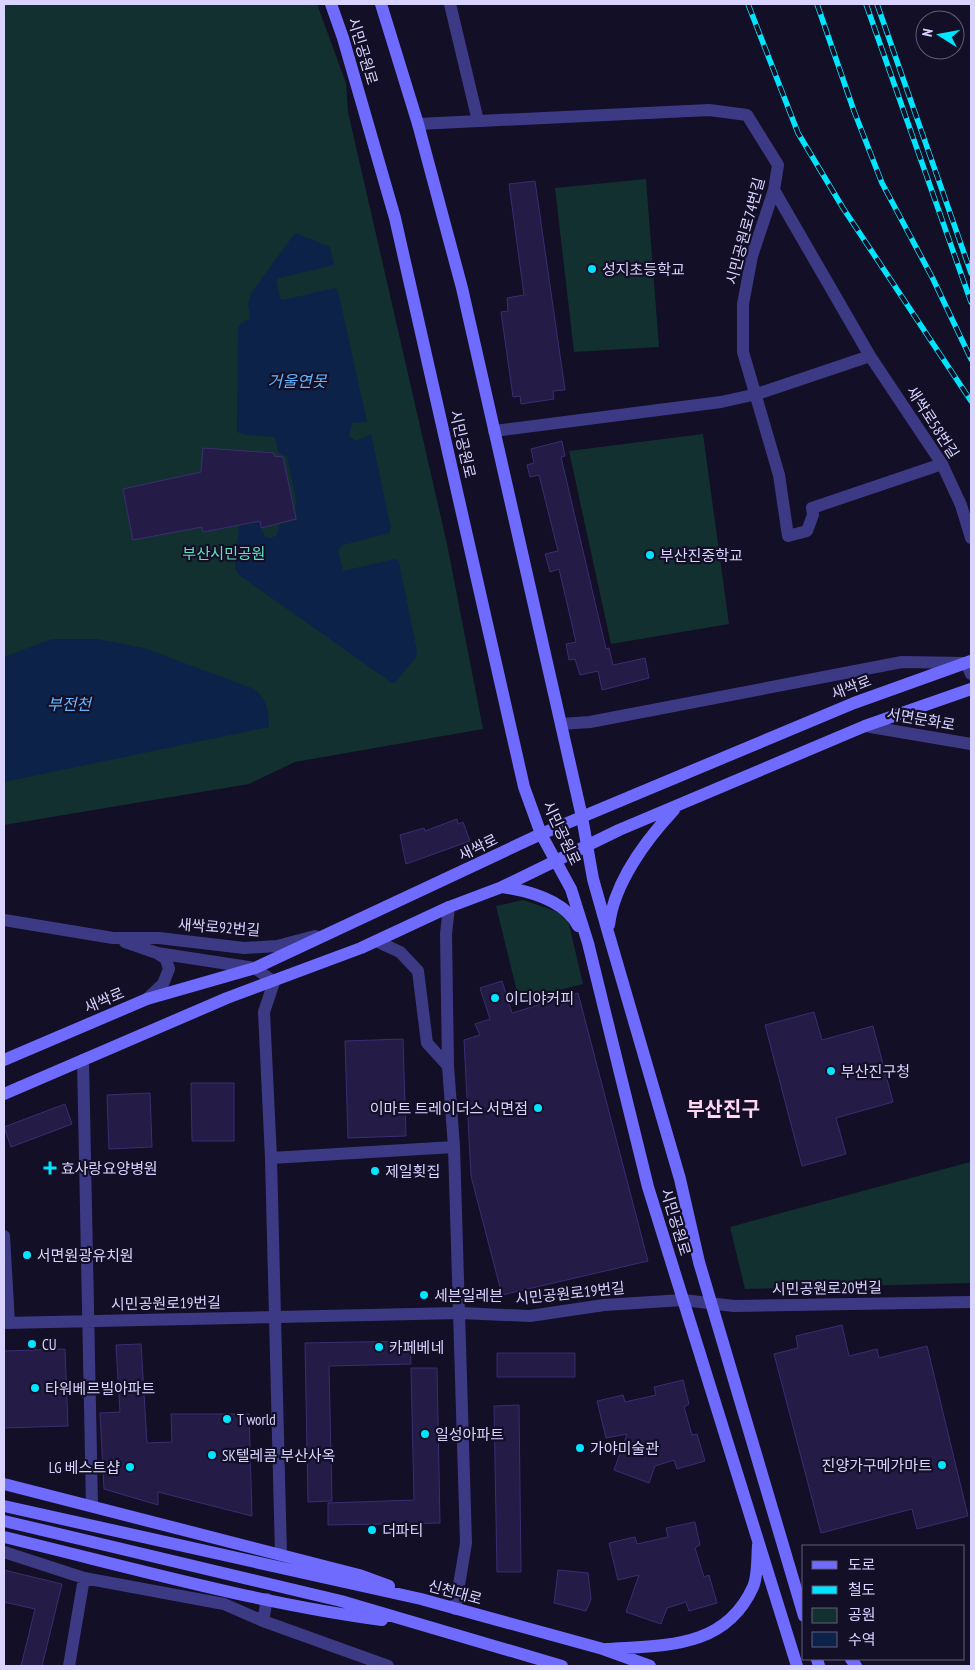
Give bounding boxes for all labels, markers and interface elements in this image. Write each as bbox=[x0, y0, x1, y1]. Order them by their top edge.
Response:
north arrow bbox=[915, 10, 965, 60]
street label: 시민공원로 bbox=[344, 15, 382, 87]
text: N bbox=[918, 27, 937, 38]
street label: 시민공원로74번길 bbox=[722, 175, 768, 287]
place label: 성지초등학교 bbox=[602, 260, 685, 279]
marker: 성지초등학교 bbox=[586, 263, 598, 275]
water label: 거울연못 bbox=[268, 371, 328, 391]
street label: 새싹로58번길 bbox=[903, 382, 963, 462]
street label: 시민공원로 bbox=[446, 408, 480, 480]
park label: 부산시민공원 bbox=[183, 544, 265, 563]
place label: 부산진중학교 bbox=[660, 546, 743, 565]
marker: 부산진중학교 bbox=[644, 549, 656, 561]
street label: 새싹로 bbox=[828, 671, 874, 703]
water label: 부전천 bbox=[47, 694, 93, 714]
street label: 서면문화로 bbox=[885, 704, 957, 734]
street label: 시민공원로 bbox=[539, 798, 585, 868]
street label: 새싹로 bbox=[455, 829, 501, 865]
street label: 새싹로92번길 bbox=[177, 915, 261, 939]
street label: 새싹로 bbox=[81, 983, 127, 1017]
place label: 이디야커피 bbox=[505, 989, 574, 1008]
marker: 이디야커피 bbox=[489, 992, 501, 1004]
place label: 부산진구청 bbox=[841, 1062, 910, 1081]
marker: 부산진구청 bbox=[825, 1065, 837, 1077]
district label: 부산진구 bbox=[686, 1096, 760, 1122]
place label: 이마트 트레이더스 서면점 bbox=[370, 1099, 528, 1118]
marker: 이마트 트레이더스 서면점 bbox=[532, 1102, 544, 1114]
place label: 효사랑요양병원 bbox=[61, 1159, 158, 1178]
marker: 효사랑요양병원 bbox=[43, 1161, 57, 1175]
place label: 제일횟집 bbox=[385, 1162, 440, 1181]
marker: 제일횟집 bbox=[369, 1165, 381, 1177]
street label: 시민공원로 bbox=[657, 1186, 695, 1258]
place label: 서면원광유치원 bbox=[37, 1246, 134, 1265]
marker: 서면원광유치원 bbox=[21, 1249, 33, 1261]
street label: 시민공원로19번길 bbox=[514, 1278, 626, 1308]
street label: 시민공원로20번길 bbox=[772, 1278, 882, 1298]
place label: 세븐일레븐 bbox=[434, 1286, 503, 1305]
marker: 세븐일레븐 bbox=[418, 1289, 430, 1301]
street label: 시민공원로19번길 bbox=[111, 1293, 221, 1313]
place label: CU bbox=[42, 1335, 57, 1354]
marker: CU bbox=[26, 1338, 38, 1350]
place label: 카페베네 bbox=[389, 1338, 444, 1357]
marker: 카페베네 bbox=[373, 1341, 385, 1353]
place label: 타워베르빌아파트 bbox=[45, 1379, 156, 1398]
marker: 타워베르빌아파트 bbox=[29, 1382, 41, 1394]
place label: T world bbox=[237, 1410, 276, 1429]
marker: T world bbox=[221, 1413, 233, 1425]
place label: 일성아파트 bbox=[435, 1425, 504, 1444]
marker: 일성아파트 bbox=[419, 1428, 431, 1440]
place label: 가야미술관 bbox=[590, 1439, 659, 1458]
marker: 가야미술관 bbox=[574, 1442, 586, 1454]
place label: SK텔레콤 부산사옥 bbox=[222, 1446, 336, 1465]
marker: SK텔레콤 부산사옥 bbox=[206, 1449, 218, 1461]
place label: 진양가구메가마트 bbox=[822, 1456, 932, 1475]
place label: LG 베스트샵 bbox=[49, 1458, 120, 1477]
marker: 진양가구메가마트 bbox=[936, 1459, 948, 1471]
marker: LG 베스트샵 bbox=[124, 1461, 136, 1473]
place label: 더파티 bbox=[382, 1521, 423, 1540]
marker: 더파티 bbox=[366, 1524, 378, 1536]
legend bbox=[802, 1545, 965, 1660]
text: 도로 bbox=[848, 1555, 876, 1574]
street label: 신천대로 bbox=[426, 1576, 484, 1608]
text: 철도 bbox=[848, 1580, 876, 1599]
text: 공원 bbox=[848, 1605, 876, 1624]
text: 수역 bbox=[848, 1630, 876, 1649]

